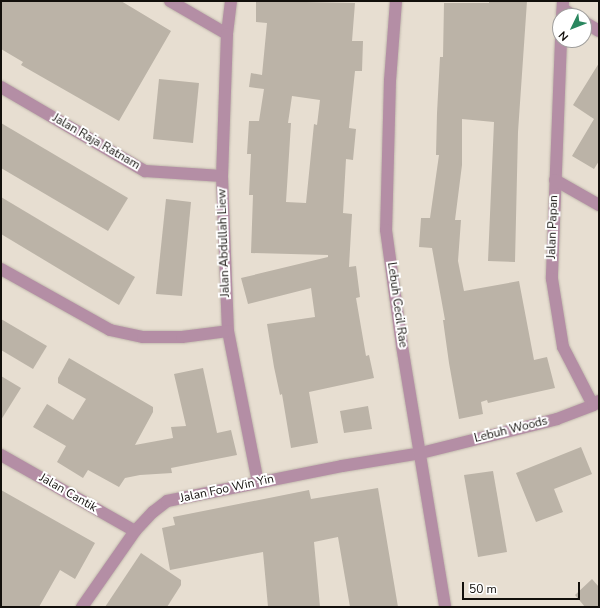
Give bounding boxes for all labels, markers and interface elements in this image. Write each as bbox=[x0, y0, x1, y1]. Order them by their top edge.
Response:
north arrow bbox=[552, 8, 592, 48]
text: N bbox=[555, 28, 572, 44]
street label: Jalan Raja Ratnam bbox=[50, 111, 142, 173]
street label: Jalan Abdullah Liew bbox=[215, 188, 233, 298]
street label: Jalan Papan bbox=[545, 195, 561, 259]
street label: Lebuh Cecil Rae bbox=[384, 261, 410, 349]
street label: Lebuh Woods bbox=[473, 414, 549, 446]
street label: Jalan Cantik bbox=[37, 471, 99, 515]
street label: Jalan Foo Win Yin bbox=[179, 472, 275, 506]
scale bar bbox=[464, 574, 582, 600]
text: 50 m bbox=[469, 581, 497, 597]

